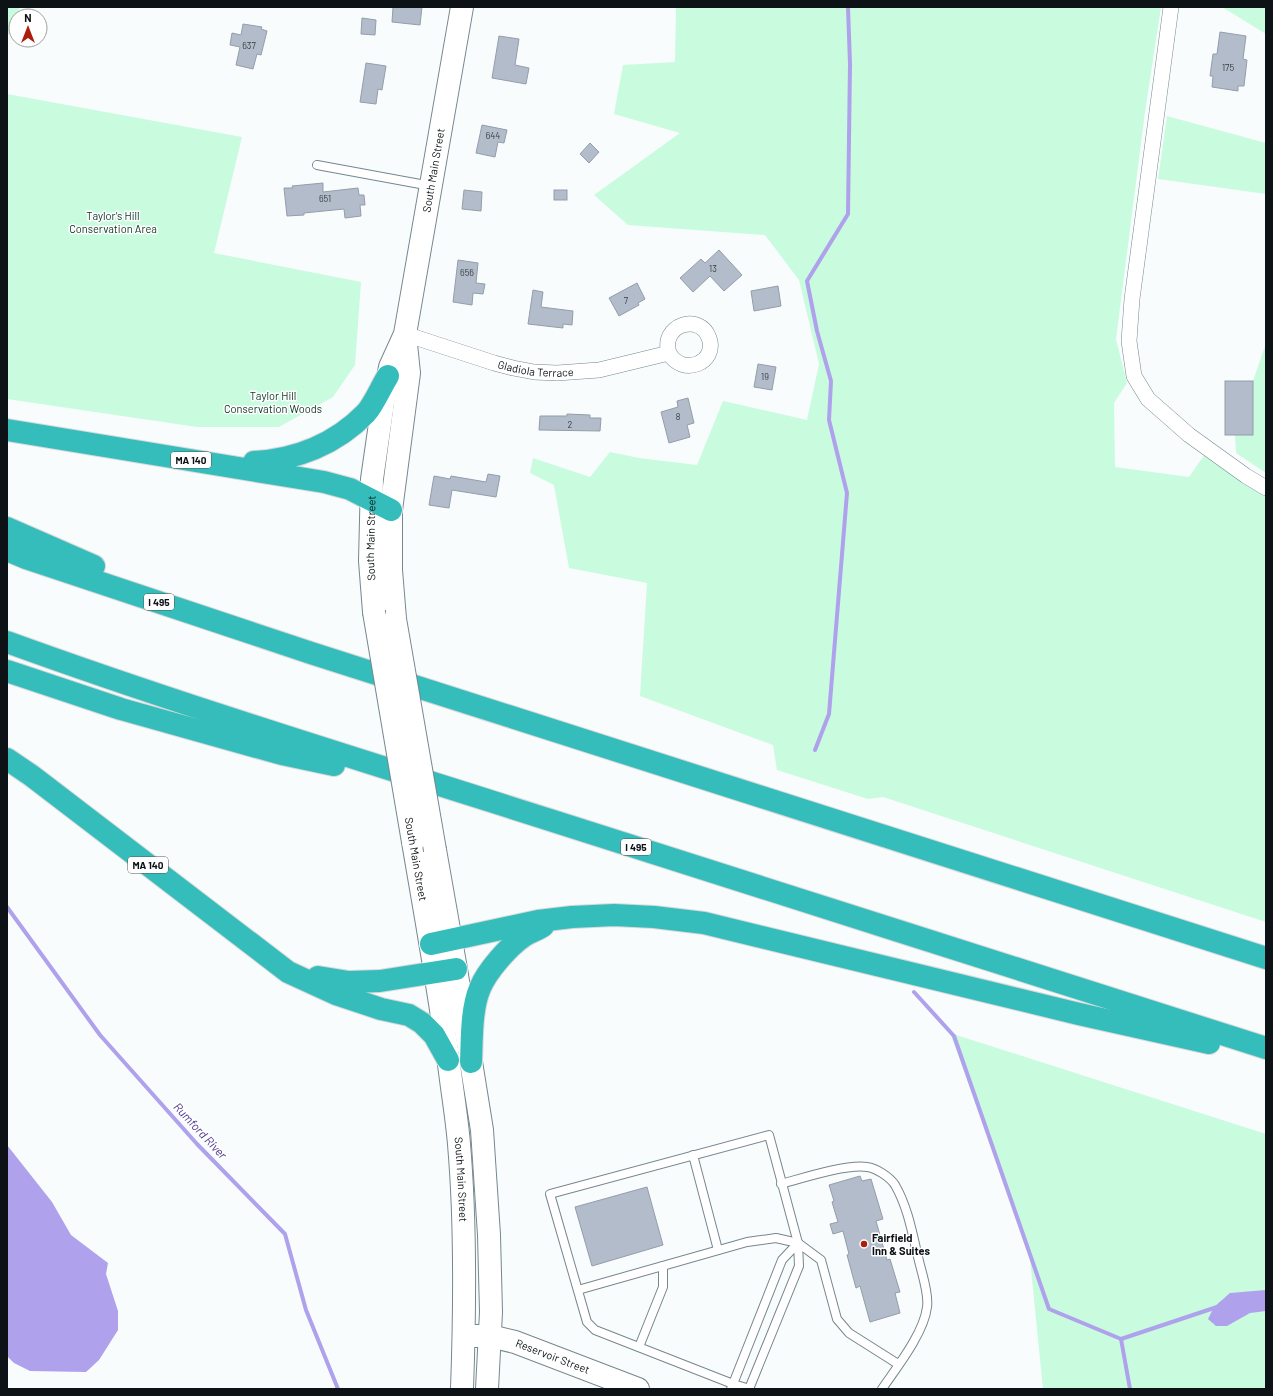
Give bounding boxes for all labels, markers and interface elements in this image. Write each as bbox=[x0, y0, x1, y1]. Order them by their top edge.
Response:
north arrow bbox=[8, 8, 48, 48]
text: N bbox=[24, 11, 32, 24]
house number: 637 bbox=[242, 40, 257, 51]
house number: 175 bbox=[1222, 62, 1234, 73]
street label: South Main Street bbox=[419, 127, 447, 213]
house number: 644 bbox=[486, 130, 500, 141]
house number: 651 bbox=[319, 193, 331, 204]
park label: Taylor's Hill Conservation Area bbox=[69, 209, 157, 235]
house number: 13 bbox=[709, 263, 717, 274]
house number: 656 bbox=[460, 267, 474, 278]
house number: 7 bbox=[624, 295, 629, 306]
street label: Gladiola Terrace bbox=[496, 357, 574, 379]
house number: 19 bbox=[761, 371, 769, 382]
park label: Taylor Hill Conservation Woods bbox=[224, 389, 322, 415]
house number: 8 bbox=[676, 411, 681, 422]
house number: 2 bbox=[568, 419, 573, 430]
road number: MA 140 bbox=[171, 452, 211, 468]
street label: South Main Street bbox=[363, 495, 378, 581]
road number: I 495 bbox=[144, 594, 174, 610]
street label: South Main Street bbox=[403, 816, 430, 902]
road number: I 495 bbox=[621, 839, 651, 855]
road number: MA 140 bbox=[128, 857, 168, 873]
water label: Rumford River bbox=[171, 1099, 231, 1162]
street label: South Main Street bbox=[452, 1136, 470, 1222]
place label: Fairfield Inn & Suites bbox=[872, 1231, 930, 1257]
marker: Fairfield Inn & Suites bbox=[859, 1239, 869, 1249]
street label: Reservoir Street bbox=[514, 1336, 592, 1376]

